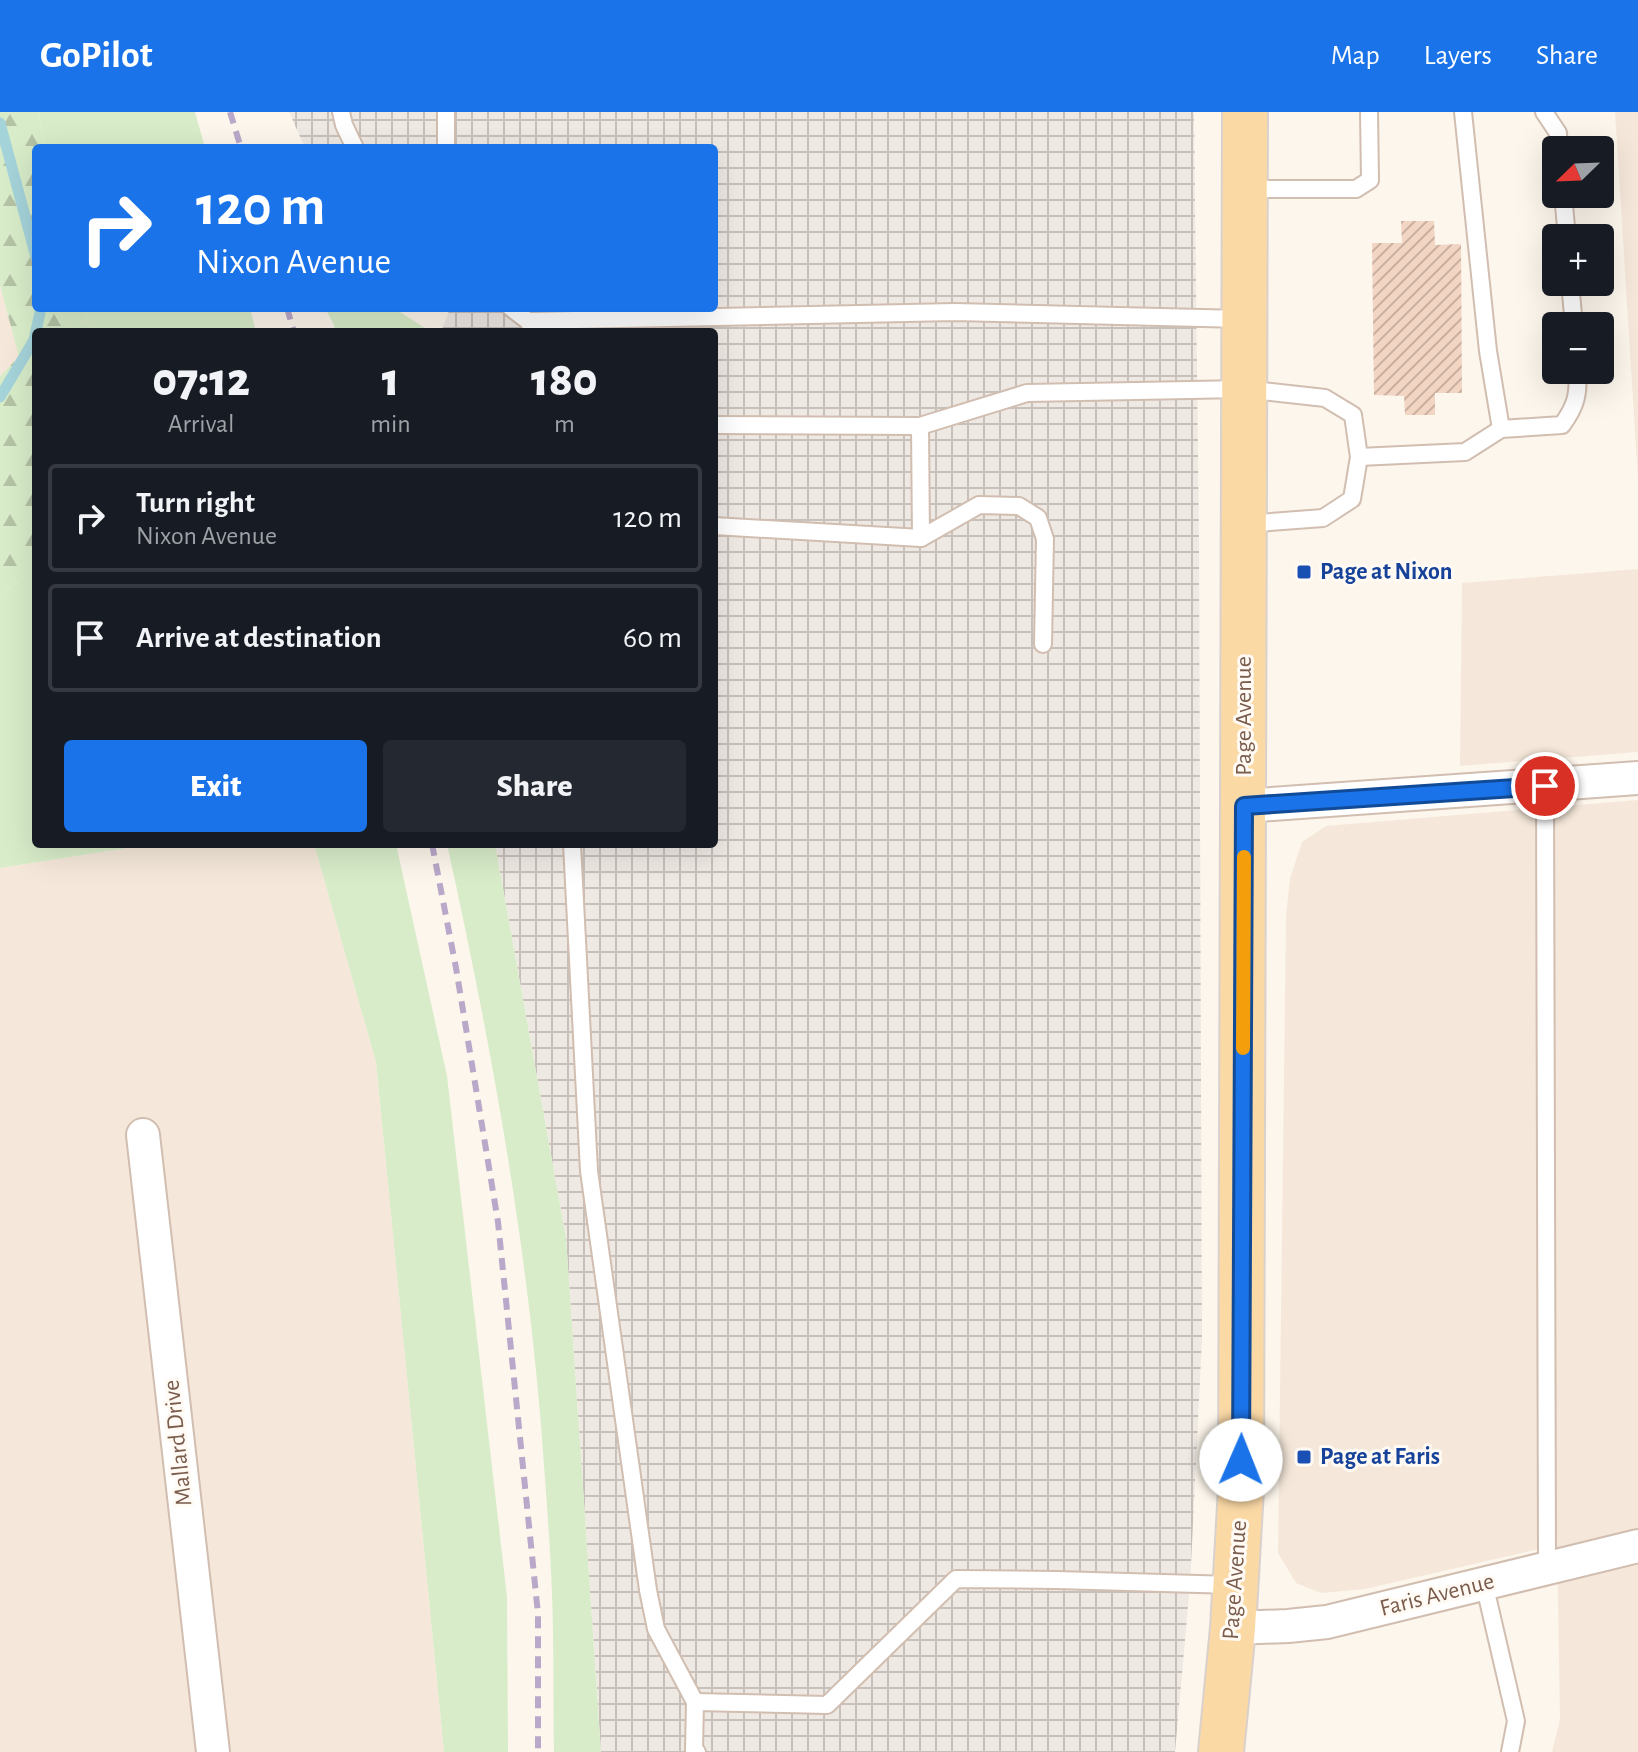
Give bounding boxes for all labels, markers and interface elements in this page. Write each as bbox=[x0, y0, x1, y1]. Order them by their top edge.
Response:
text: GoPilot bbox=[40, 37, 153, 75]
text: Map bbox=[1331, 42, 1380, 70]
text: Layers bbox=[1424, 42, 1492, 70]
text: Share bbox=[1536, 42, 1598, 70]
north arrow bbox=[1542, 136, 1614, 208]
map controls bbox=[1542, 136, 1614, 384]
icon: right bbox=[64, 176, 168, 280]
text: 120 m bbox=[196, 179, 325, 235]
button: + bbox=[1542, 224, 1614, 296]
text: Nixon Avenue bbox=[196, 244, 391, 280]
button: − bbox=[1542, 312, 1614, 384]
text: 07:12 bbox=[152, 357, 250, 405]
text: 1 bbox=[382, 357, 399, 405]
text: 180 bbox=[531, 357, 598, 405]
text: Arrival bbox=[168, 411, 235, 437]
text: min bbox=[370, 411, 411, 437]
text: m bbox=[554, 411, 575, 437]
text: Turn right bbox=[136, 488, 255, 518]
icon: right bbox=[68, 496, 112, 540]
text: 120 m bbox=[613, 503, 682, 533]
text: Nixon Avenue bbox=[136, 523, 277, 549]
place label: Page at Nixon bbox=[1320, 560, 1452, 584]
marker: Page at Nixon bbox=[1295, 563, 1313, 581]
icon: arrive bbox=[68, 616, 112, 660]
text: Arrive at destination bbox=[136, 623, 382, 653]
text: 60 m bbox=[623, 623, 682, 653]
street label: Page Avenue bbox=[1232, 656, 1256, 776]
button: Exit bbox=[64, 740, 367, 832]
button: Share bbox=[383, 740, 686, 832]
pin bbox=[1511, 752, 1579, 820]
icon: arrive bbox=[1523, 764, 1567, 808]
street label: Mallard Drive bbox=[159, 1379, 197, 1507]
position arrow bbox=[1199, 1418, 1283, 1502]
place label: Page at Faris bbox=[1320, 1445, 1440, 1469]
marker: Page at Faris bbox=[1295, 1448, 1313, 1466]
street label: Page Avenue bbox=[1219, 1519, 1251, 1641]
street label: Faris Avenue bbox=[1377, 1569, 1497, 1621]

